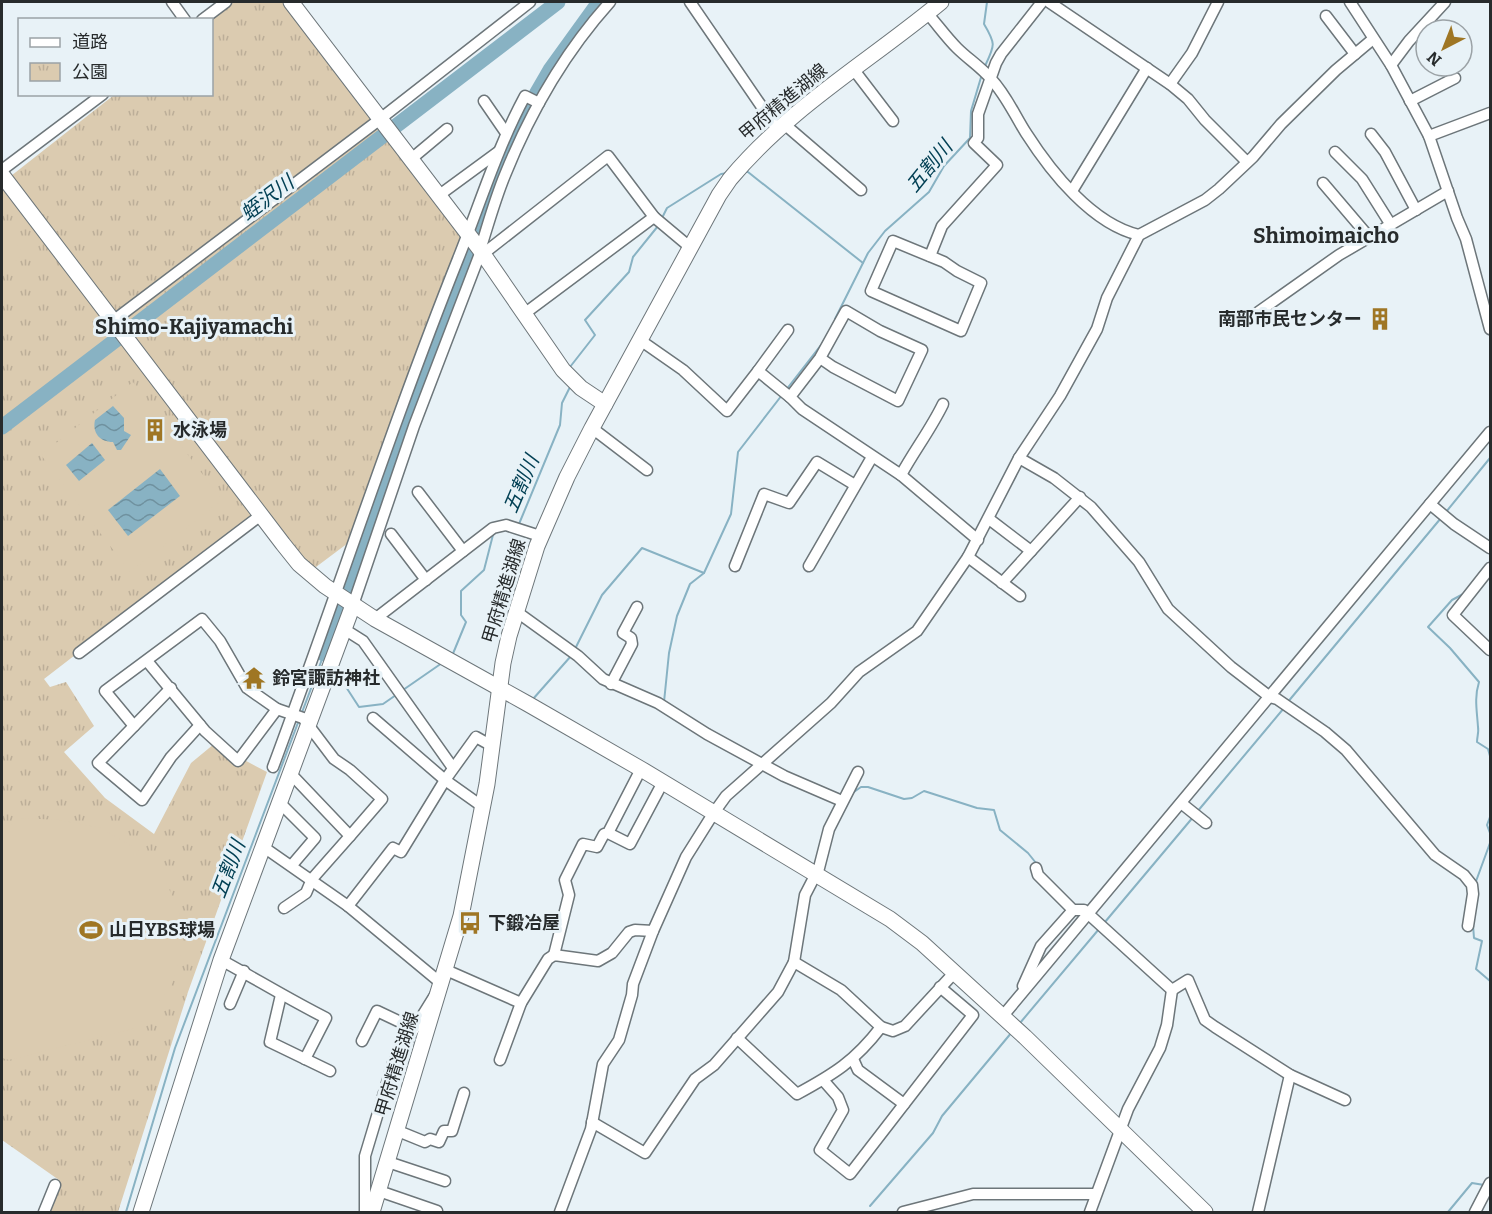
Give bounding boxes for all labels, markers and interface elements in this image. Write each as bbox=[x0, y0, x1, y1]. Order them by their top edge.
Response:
legend bbox=[18, 18, 213, 96]
north arrow bbox=[1414, 18, 1474, 78]
text: 道路 bbox=[72, 31, 108, 53]
text: N bbox=[1423, 48, 1445, 70]
street label: 甲府精進湖線 bbox=[735, 59, 831, 145]
text: 公園 bbox=[72, 61, 108, 83]
water label: 五割川 bbox=[901, 134, 958, 197]
water label: 蛭沢川 bbox=[236, 169, 300, 226]
district label: Shimoimaicho bbox=[1253, 223, 1399, 249]
building icon: 南部市民センター bbox=[1367, 306, 1393, 332]
place label: 南部市民センター bbox=[1218, 308, 1362, 330]
district label: Shimo-Kajiyamachi bbox=[95, 314, 294, 340]
building icon: 水泳場 bbox=[142, 417, 168, 443]
place label: 水泳場 bbox=[173, 419, 227, 441]
water label: 五割川 bbox=[498, 450, 545, 516]
street label: 甲府精進湖線 bbox=[478, 536, 530, 646]
temple icon: 鈴宮諏訪神社 bbox=[241, 665, 267, 691]
place label: 鈴宮諏訪神社 bbox=[272, 667, 380, 689]
water label: 五割川 bbox=[206, 835, 251, 901]
bus stop icon: 下鍛冶屋 bbox=[457, 910, 483, 936]
place label: 下鍛冶屋 bbox=[488, 912, 560, 934]
sports icon: 山日YBS球場 bbox=[78, 917, 104, 943]
place label: 山日YBS球場 bbox=[109, 919, 215, 941]
street label: 甲府精進湖線 bbox=[371, 1009, 423, 1119]

